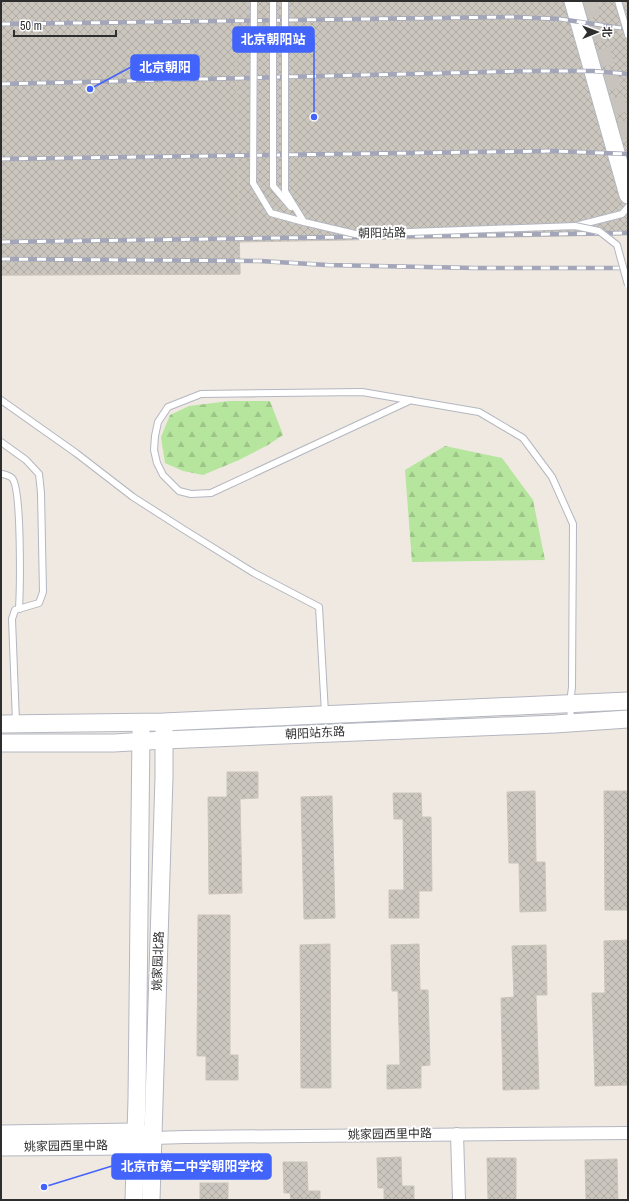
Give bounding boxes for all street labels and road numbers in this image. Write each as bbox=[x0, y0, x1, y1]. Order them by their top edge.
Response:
street label: 朝阳站路 bbox=[358, 225, 406, 241]
street label: 朝阳站东路 bbox=[285, 723, 345, 743]
street label: 姚家园北路 bbox=[149, 931, 167, 991]
street label: 姚家园西里中路 bbox=[348, 1125, 432, 1143]
street label: 姚家园西里中路 bbox=[24, 1137, 108, 1155]

